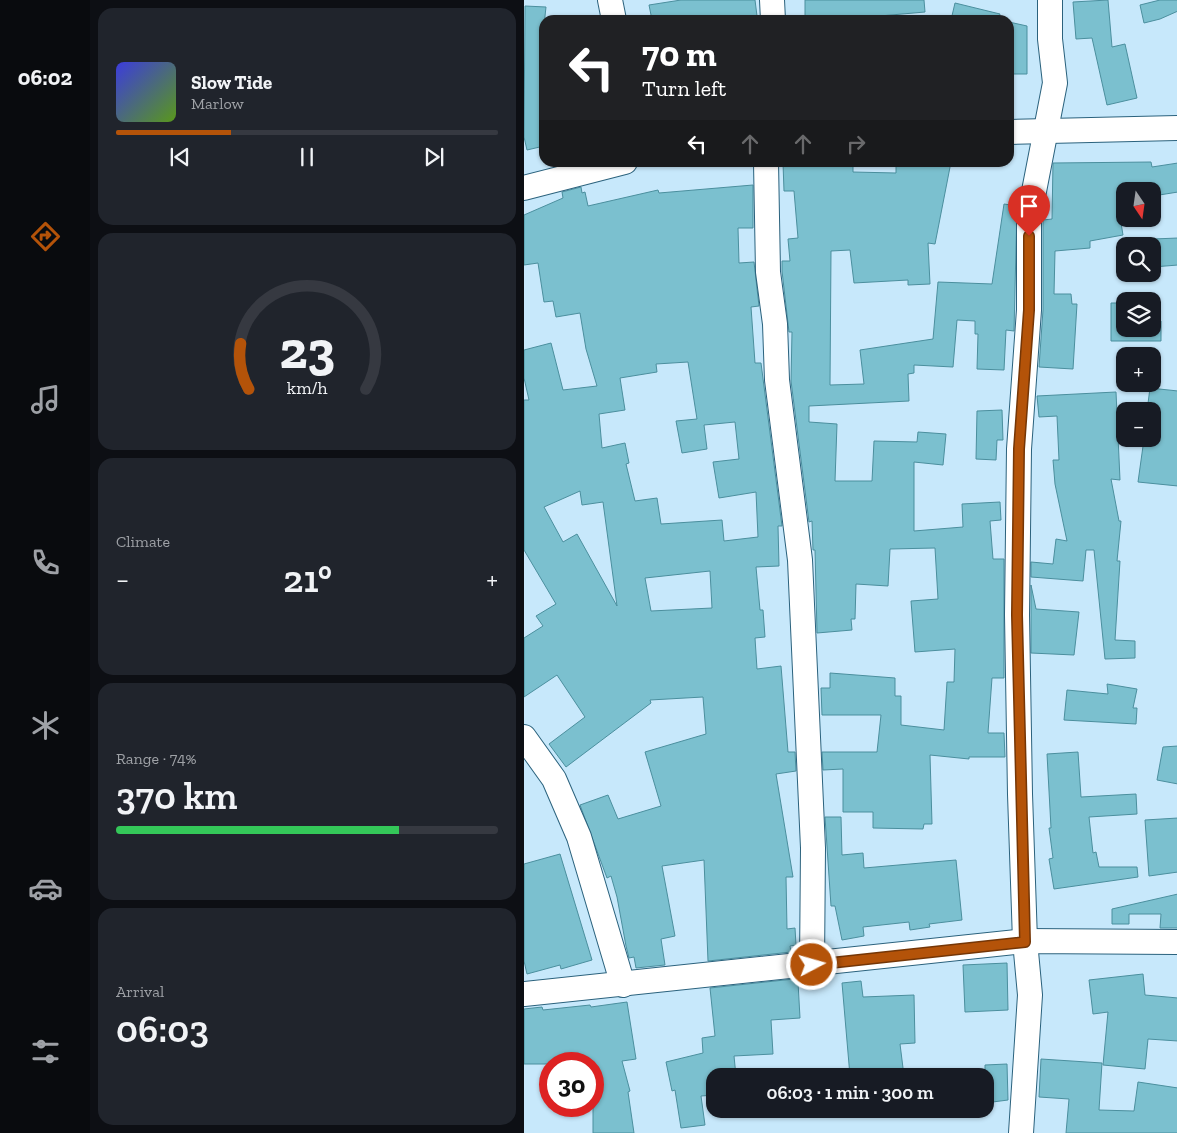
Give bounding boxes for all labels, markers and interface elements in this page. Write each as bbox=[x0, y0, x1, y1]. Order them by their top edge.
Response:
text: 70 m bbox=[642, 33, 717, 75]
icon: left bbox=[559, 35, 624, 100]
text: 06:02 bbox=[18, 64, 72, 91]
text: Slow Tide bbox=[191, 71, 272, 94]
text: Turn left bbox=[642, 75, 726, 102]
text: Marlow bbox=[191, 94, 244, 113]
icon: left bbox=[683, 130, 711, 158]
icon: ahead bbox=[736, 130, 764, 158]
icon: ahead bbox=[789, 130, 817, 158]
icon: right bbox=[842, 130, 870, 158]
icon: previous bbox=[166, 143, 194, 171]
icon: pause bbox=[293, 143, 321, 171]
icon: next bbox=[420, 143, 448, 171]
north arrow bbox=[1116, 182, 1162, 228]
map controls bbox=[1116, 182, 1161, 447]
pin bbox=[1008, 185, 1050, 236]
icon: arrive bbox=[1015, 192, 1043, 220]
icon: directions bbox=[28, 219, 63, 254]
button: search bbox=[1116, 237, 1161, 282]
button: layers bbox=[1116, 292, 1161, 337]
text: 23 bbox=[279, 319, 335, 381]
button: + bbox=[1116, 347, 1161, 392]
text: km/h bbox=[287, 377, 327, 399]
icon: music bbox=[28, 382, 63, 417]
button: − bbox=[1116, 402, 1161, 447]
text: Climate bbox=[116, 532, 170, 551]
icon: phone bbox=[28, 545, 63, 580]
text: 21° bbox=[283, 556, 332, 602]
text: − bbox=[116, 563, 129, 596]
text: + bbox=[486, 563, 498, 596]
icon: climate bbox=[28, 708, 63, 743]
text: Range · 74% bbox=[116, 749, 197, 768]
text: 370 km bbox=[116, 773, 237, 819]
icon: car bbox=[28, 871, 63, 906]
position arrow bbox=[785, 938, 837, 990]
text: Arrival bbox=[116, 982, 164, 1001]
text: 06:03 bbox=[116, 1006, 209, 1052]
icon: filters bbox=[28, 1034, 63, 1069]
speed limit sign: 30 bbox=[539, 1052, 604, 1117]
text: 06:03 · 1 min · 300 m bbox=[766, 1081, 934, 1104]

